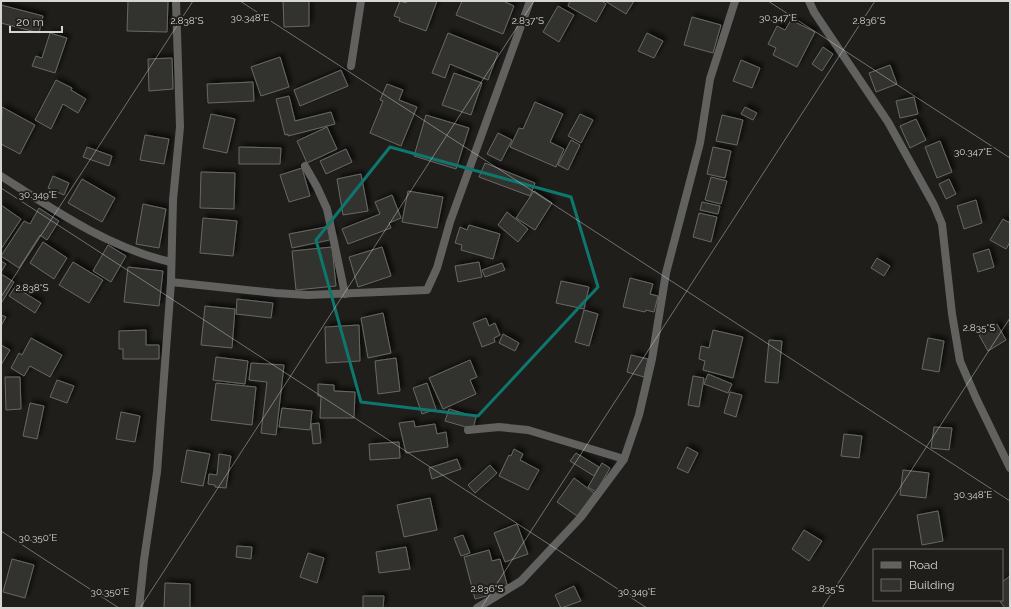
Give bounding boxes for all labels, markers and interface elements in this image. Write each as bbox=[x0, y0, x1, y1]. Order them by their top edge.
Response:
scale bar bbox=[10, 8, 62, 34]
text: 30.348°E bbox=[231, 12, 269, 23]
text: 30.347°E bbox=[759, 12, 797, 23]
text: 20 m bbox=[16, 15, 44, 29]
text: 2.838°S bbox=[170, 15, 204, 26]
text: 2.837°S bbox=[512, 15, 544, 26]
text: 2.836°S bbox=[852, 15, 886, 26]
text: 30.347°E bbox=[954, 146, 992, 157]
text: 30.349°E bbox=[19, 189, 57, 200]
text: 2.838°S bbox=[15, 282, 49, 293]
text: 2.835°S bbox=[963, 322, 995, 333]
text: 30.348°E bbox=[954, 489, 992, 500]
text: 30.350°E bbox=[19, 532, 57, 543]
legend bbox=[873, 549, 1003, 601]
text: Road bbox=[909, 558, 938, 572]
text: Building bbox=[909, 578, 955, 592]
text: 2.836°S bbox=[470, 583, 504, 594]
text: 2.835°S bbox=[812, 583, 844, 594]
text: 30.350°E bbox=[91, 586, 129, 597]
text: 30.349°E bbox=[618, 586, 656, 597]

